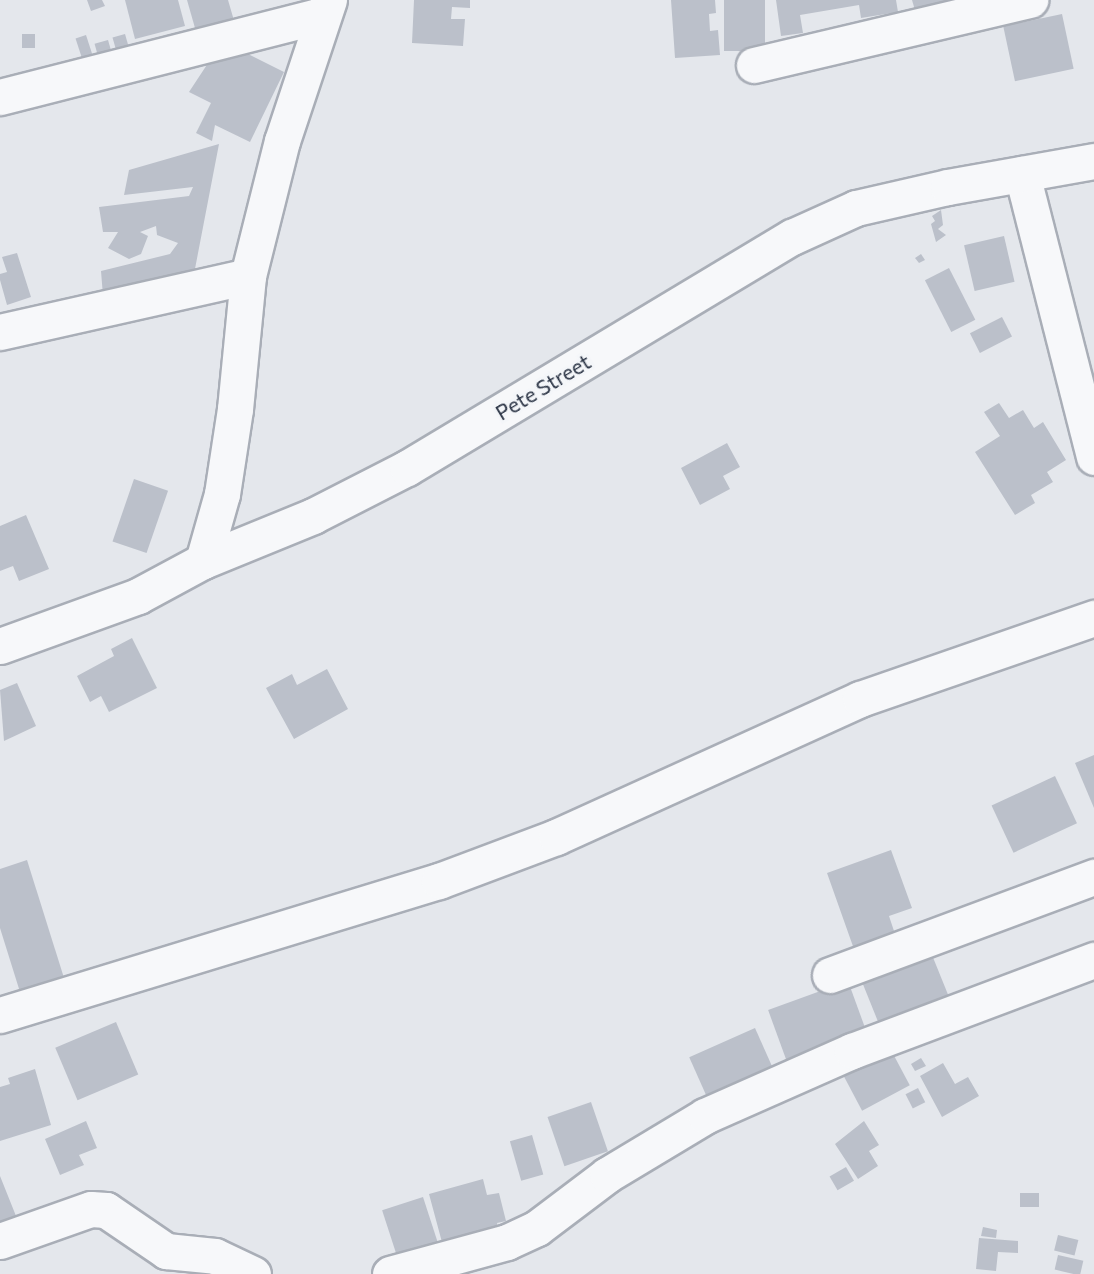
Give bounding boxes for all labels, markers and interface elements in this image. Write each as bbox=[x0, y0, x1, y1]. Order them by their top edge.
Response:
street label: Pete Street bbox=[491, 349, 595, 425]

